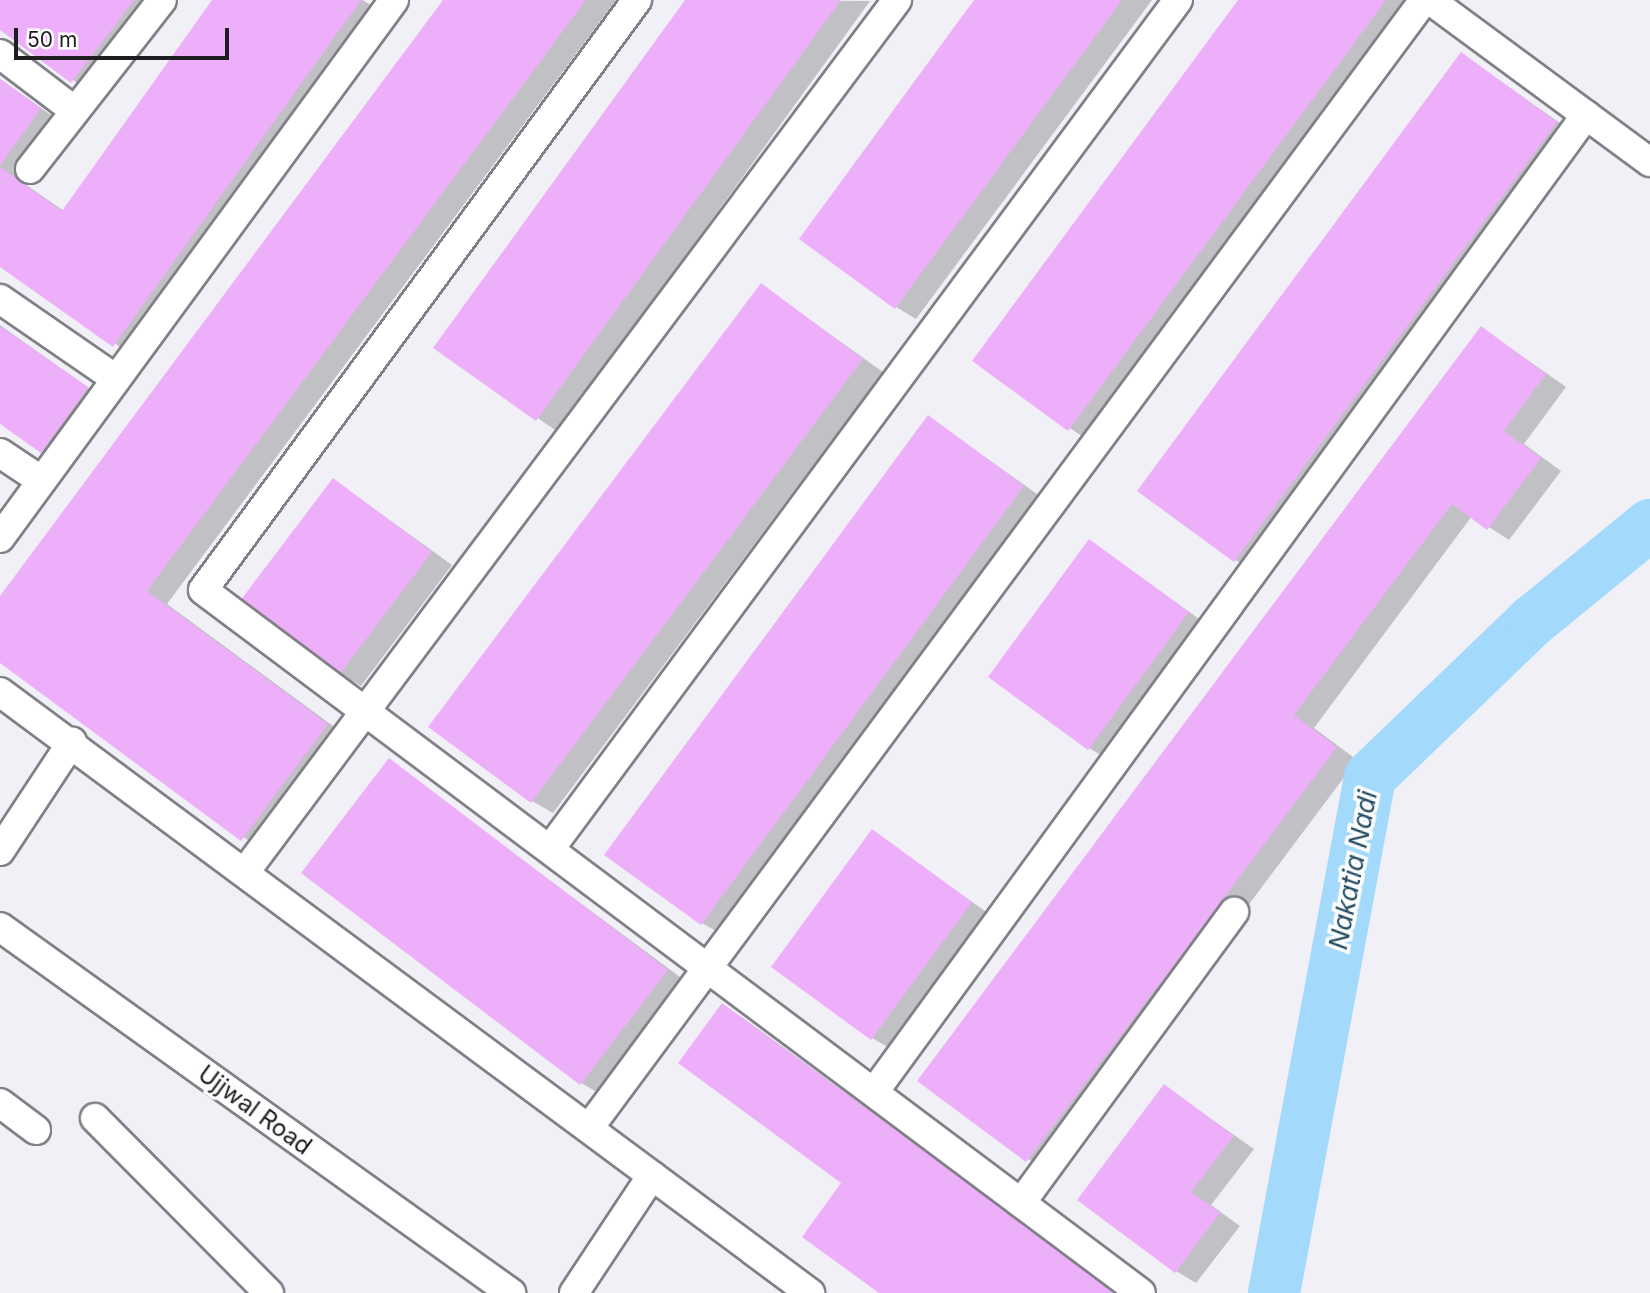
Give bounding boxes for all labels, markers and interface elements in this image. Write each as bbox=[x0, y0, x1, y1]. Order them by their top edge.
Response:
scale bar bbox=[18, 14, 233, 58]
text: 50 m bbox=[27, 27, 77, 52]
water label: Nakatia Nadi bbox=[1322, 788, 1384, 952]
street label: Ujjwal Road bbox=[193, 1059, 317, 1161]

